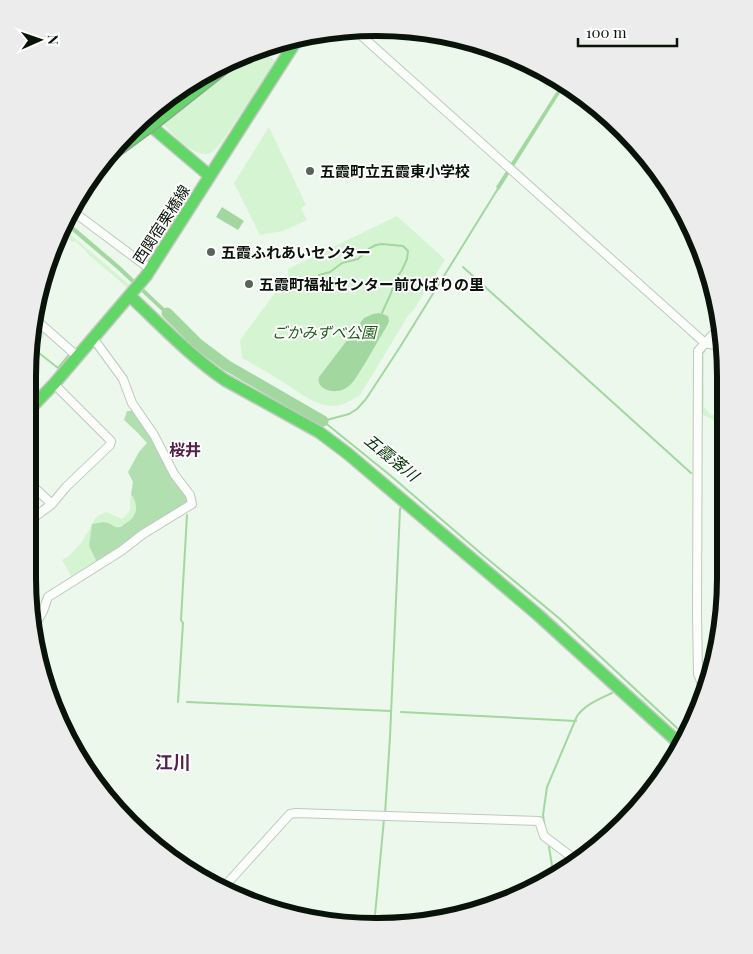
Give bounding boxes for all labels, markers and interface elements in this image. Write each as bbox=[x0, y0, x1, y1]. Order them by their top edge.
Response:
north arrow bbox=[15, 15, 65, 65]
scale bar bbox=[578, 15, 677, 47]
text: 100 m bbox=[586, 22, 627, 42]
text: N bbox=[44, 34, 63, 45]
place label: 五霞町立五霞東小学校 bbox=[320, 161, 470, 181]
marker: 五霞町立五霞東小学校 bbox=[304, 165, 316, 177]
street label: 西関宿栗橋線 bbox=[128, 181, 194, 267]
place label: 五霞ふれあいセンター bbox=[221, 242, 371, 262]
marker: 五霞ふれあいセンター bbox=[205, 246, 217, 258]
place label: 五霞町福祉センター前ひばりの里 bbox=[259, 274, 484, 294]
marker: 五霞町福祉センター前ひばりの里 bbox=[243, 278, 255, 290]
park label: ごかみずべ公園 bbox=[272, 322, 378, 342]
water label: 五霞落川 bbox=[361, 429, 425, 487]
district label: 桜井 bbox=[169, 439, 201, 460]
district label: 江川 bbox=[155, 750, 191, 774]

